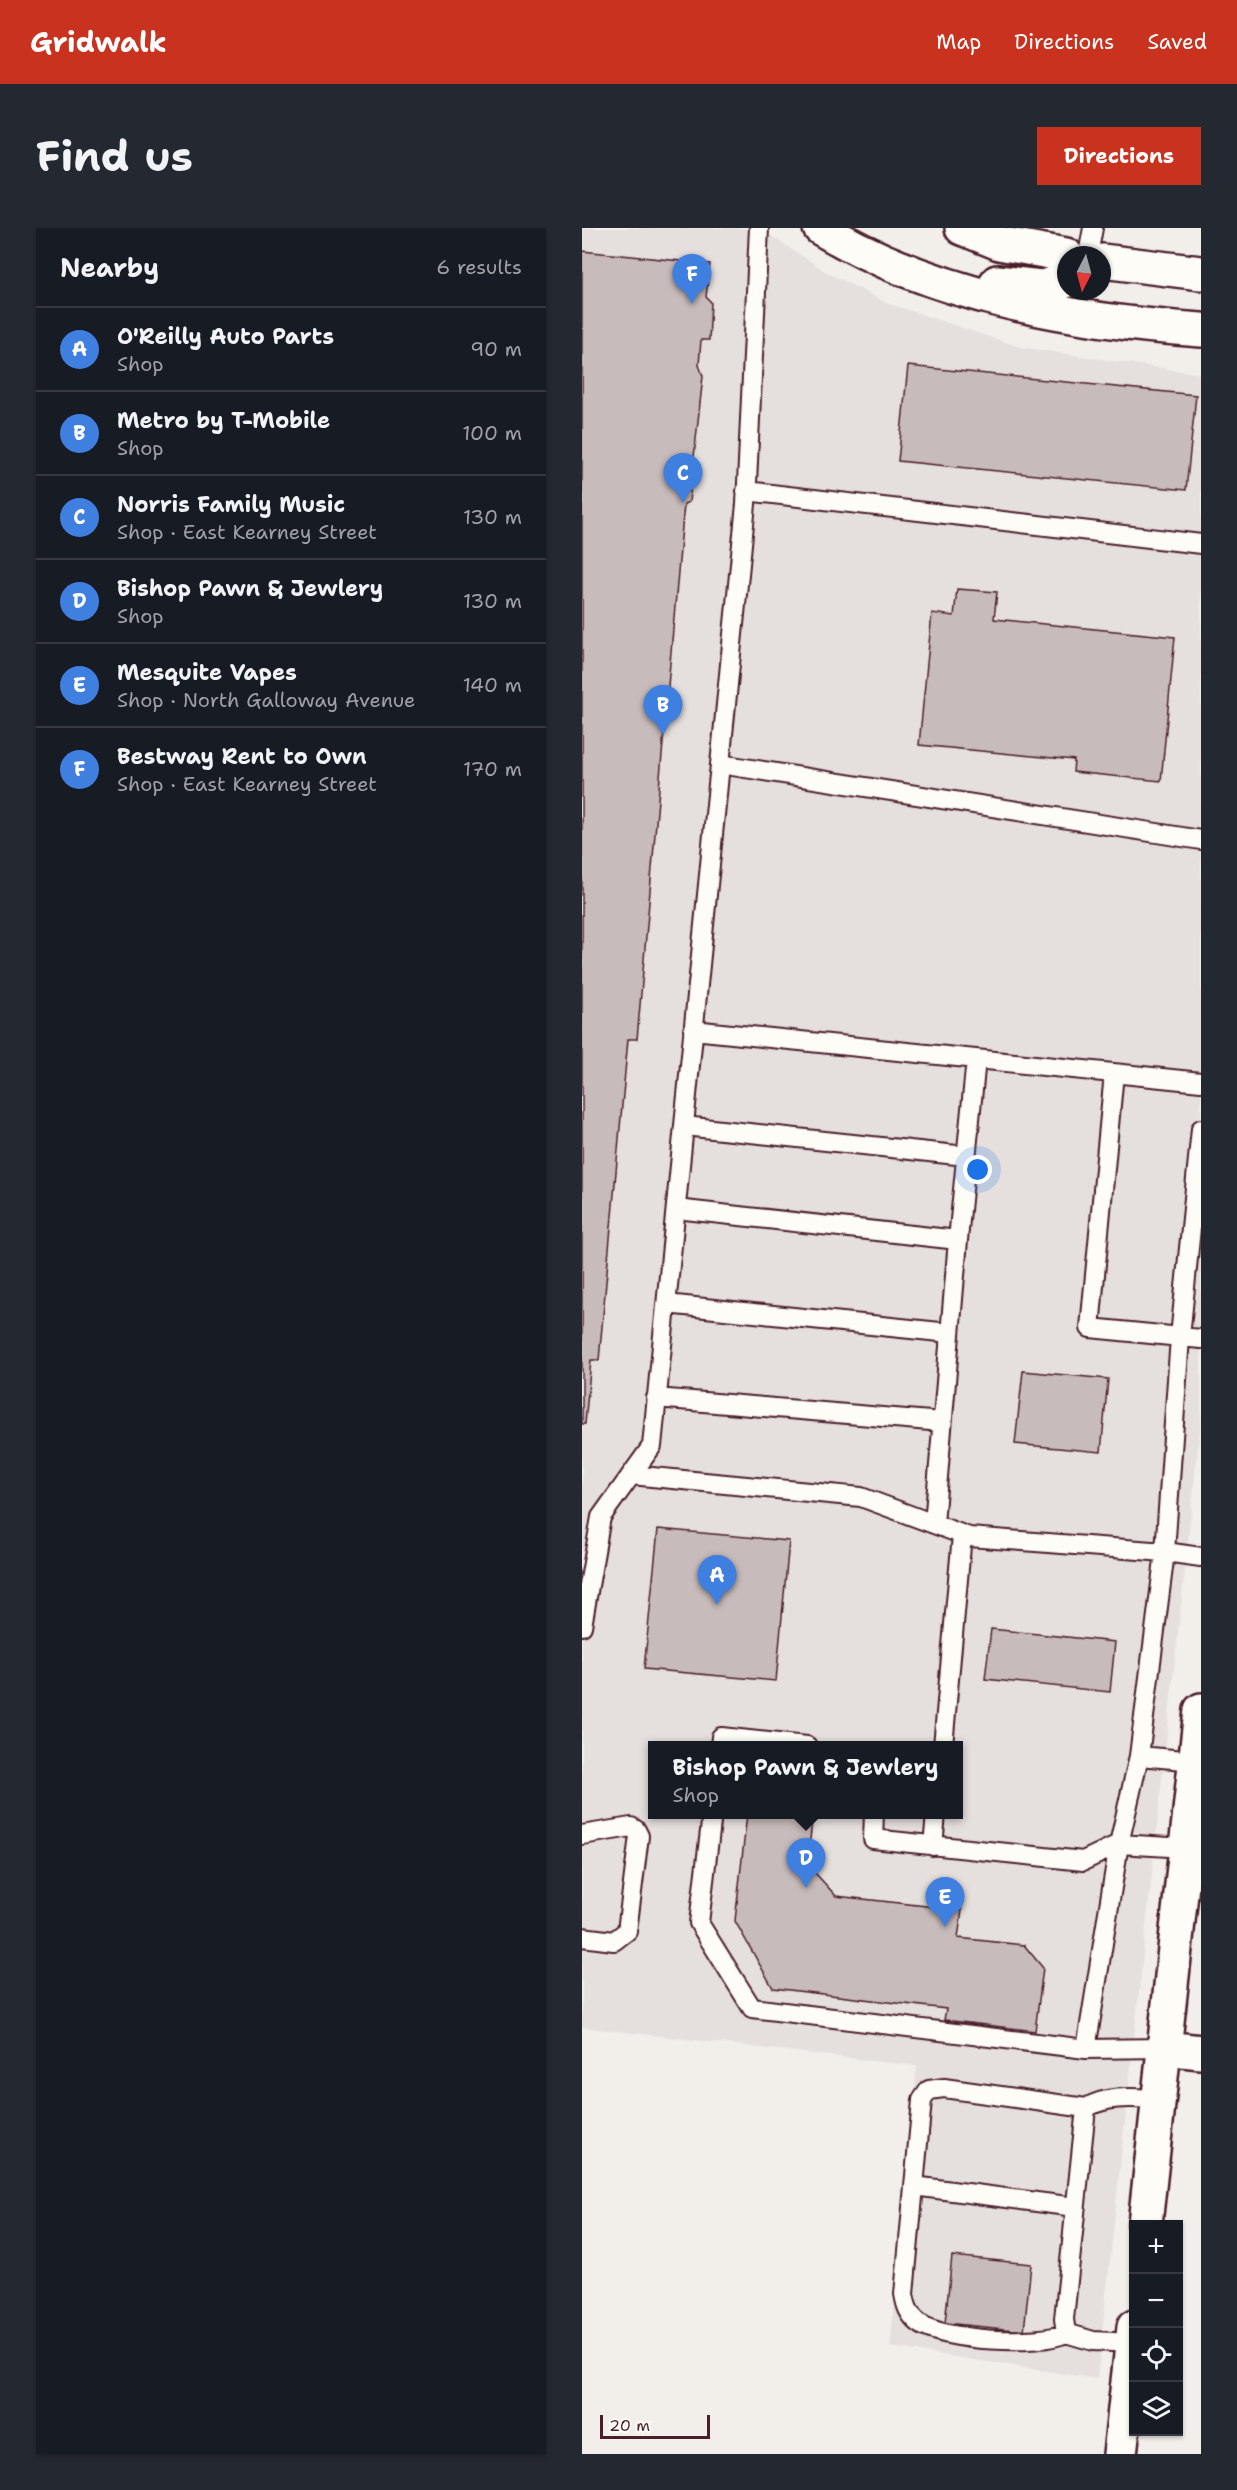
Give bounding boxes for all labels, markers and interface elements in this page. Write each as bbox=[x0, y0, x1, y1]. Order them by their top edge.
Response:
text: Gridwalk bbox=[30, 23, 167, 61]
text: Map bbox=[936, 28, 981, 56]
text: Directions bbox=[1014, 28, 1114, 56]
text: Saved bbox=[1147, 28, 1207, 56]
button: Directions bbox=[1037, 127, 1201, 185]
text: Find us bbox=[36, 128, 193, 184]
north arrow bbox=[1057, 246, 1111, 300]
text: Nearby bbox=[60, 250, 159, 285]
text: 6 results bbox=[436, 254, 522, 280]
pin: F bbox=[672, 254, 712, 304]
text: O'Reilly Auto Parts bbox=[117, 322, 334, 351]
text: A bbox=[72, 336, 87, 362]
text: 90 m bbox=[470, 336, 522, 362]
text: Shop bbox=[117, 351, 164, 377]
text: Metro by T-Mobile bbox=[117, 406, 330, 435]
text: B bbox=[73, 420, 86, 446]
text: 100 m bbox=[462, 420, 522, 446]
text: Shop bbox=[117, 435, 164, 461]
pin: C bbox=[664, 454, 702, 503]
text: Norris Family Music bbox=[117, 490, 345, 519]
text: C bbox=[73, 504, 86, 530]
text: 130 m bbox=[463, 504, 522, 530]
text: Shop · East Kearney Street bbox=[117, 519, 377, 545]
text: Bishop Pawn & Jewlery bbox=[117, 574, 383, 603]
text: D bbox=[72, 588, 87, 614]
text: 130 m bbox=[463, 588, 522, 614]
text: Shop bbox=[117, 603, 164, 629]
text: Mesquite Vapes bbox=[117, 658, 297, 687]
text: E bbox=[73, 672, 86, 698]
text: 140 m bbox=[463, 672, 522, 698]
pin: B bbox=[644, 686, 682, 735]
text: Shop · North Galloway Avenue bbox=[117, 687, 415, 713]
text: Bestway Rent to Own bbox=[117, 742, 367, 771]
text: F bbox=[74, 756, 85, 782]
text: 170 m bbox=[463, 756, 522, 782]
text: Shop · East Kearney Street bbox=[117, 771, 377, 797]
your location bbox=[963, 1155, 992, 1184]
pin: A bbox=[698, 1556, 736, 1605]
popup bbox=[648, 1741, 963, 1819]
text: Bishop Pawn & Jewlery bbox=[672, 1753, 939, 1782]
text: Shop bbox=[672, 1782, 719, 1808]
pin: D bbox=[786, 1838, 826, 1888]
pin: E bbox=[926, 1878, 964, 1927]
map controls bbox=[1129, 2220, 1183, 2436]
button: + bbox=[1129, 2220, 1183, 2274]
button: − bbox=[1129, 2274, 1183, 2328]
button: locate bbox=[1129, 2328, 1183, 2382]
button: layers bbox=[1129, 2382, 1183, 2436]
scale bar bbox=[600, 2412, 710, 2440]
text: 20 m bbox=[609, 2415, 650, 2436]

